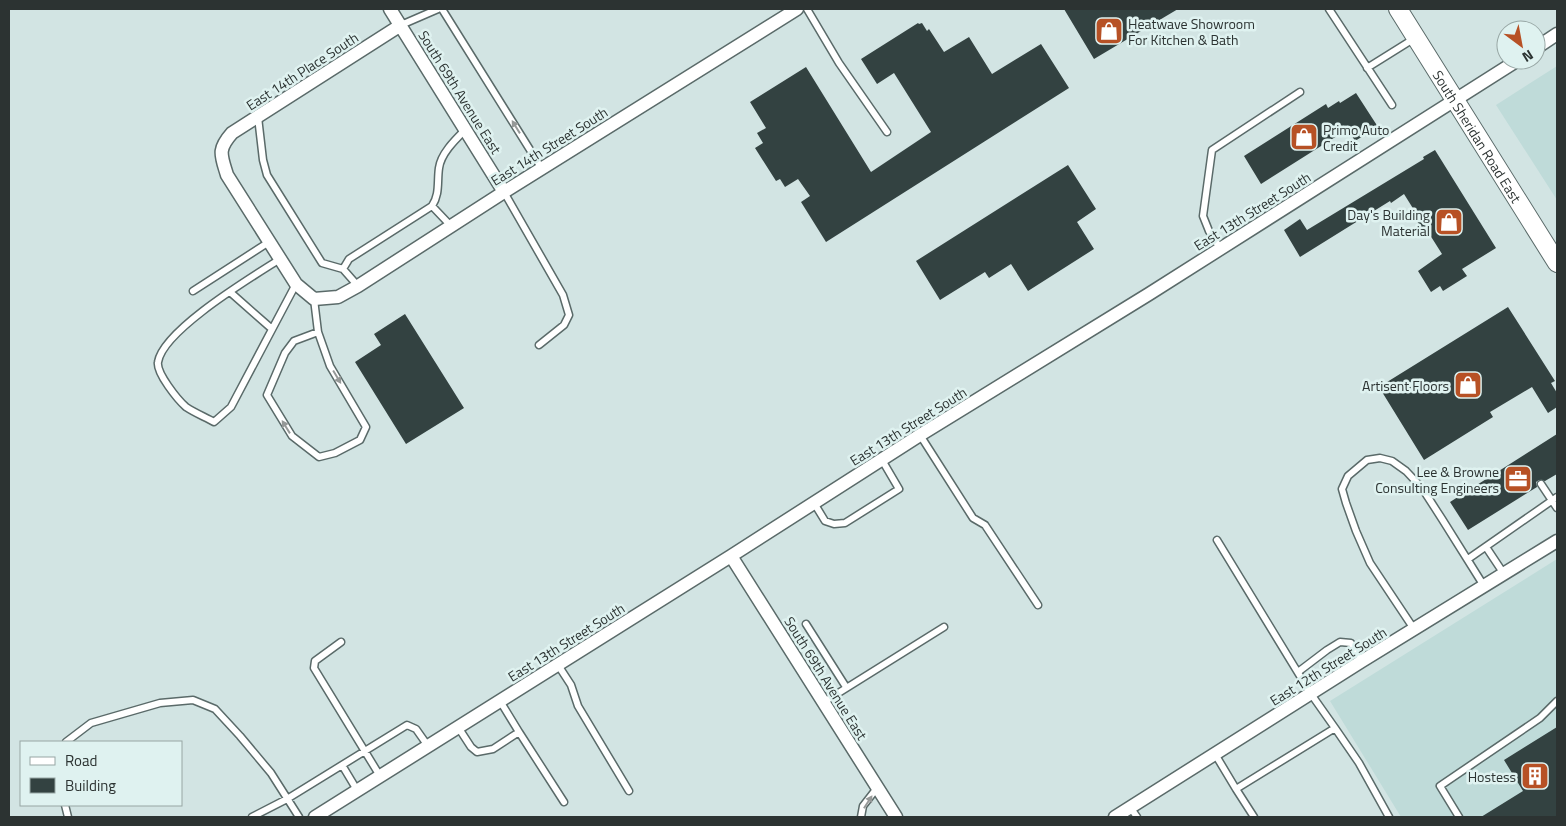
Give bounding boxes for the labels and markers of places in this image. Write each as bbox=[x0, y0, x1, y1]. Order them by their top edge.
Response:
place label: Heatwave Showroom For Kitchen & Bath bbox=[1128, 13, 1255, 50]
shop icon: Heatwave Showroom For Kitchen & Bath bbox=[1094, 16, 1124, 46]
place label: Primo Auto Credit bbox=[1323, 119, 1389, 156]
shop icon: Primo Auto Credit bbox=[1289, 122, 1319, 152]
place label: Day's Building Material bbox=[1347, 204, 1430, 241]
shop icon: Day's Building Material bbox=[1434, 207, 1464, 237]
shop icon: Artisent Floors bbox=[1453, 370, 1483, 400]
place label: Artisent Floors bbox=[1362, 375, 1449, 396]
place label: Lee & Browne Consulting Engineers bbox=[1375, 461, 1499, 498]
office icon: Lee & Browne Consulting Engineers bbox=[1503, 464, 1533, 494]
building icon: Hostess bbox=[1520, 761, 1550, 791]
place label: Hostess bbox=[1468, 766, 1516, 787]

